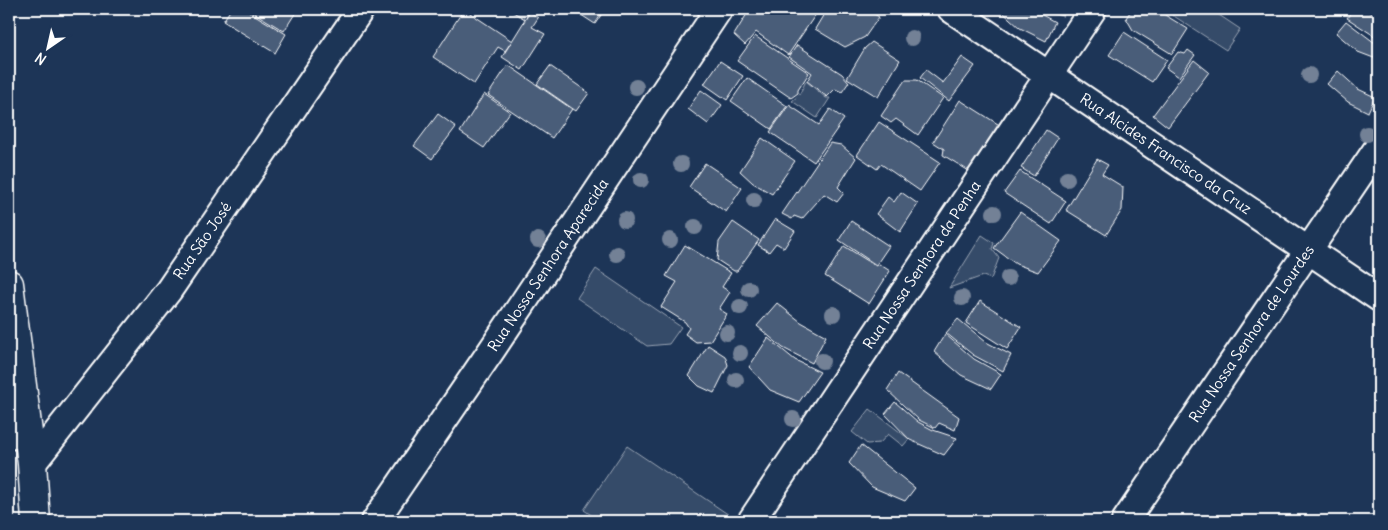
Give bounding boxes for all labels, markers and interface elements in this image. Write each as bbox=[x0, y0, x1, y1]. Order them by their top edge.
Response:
north arrow bbox=[22, 22, 72, 72]
text: N bbox=[32, 49, 50, 69]
street label: Rua Alcides Francisco da Cruz bbox=[1077, 89, 1255, 218]
street label: Rua Nossa Senhora Aparecida bbox=[483, 174, 613, 355]
street label: Rua Nossa Senhora da Penha bbox=[859, 176, 985, 352]
street label: Rua São José bbox=[169, 198, 235, 283]
street label: Rua Nossa Senhora de Lourdes bbox=[1184, 241, 1318, 426]

